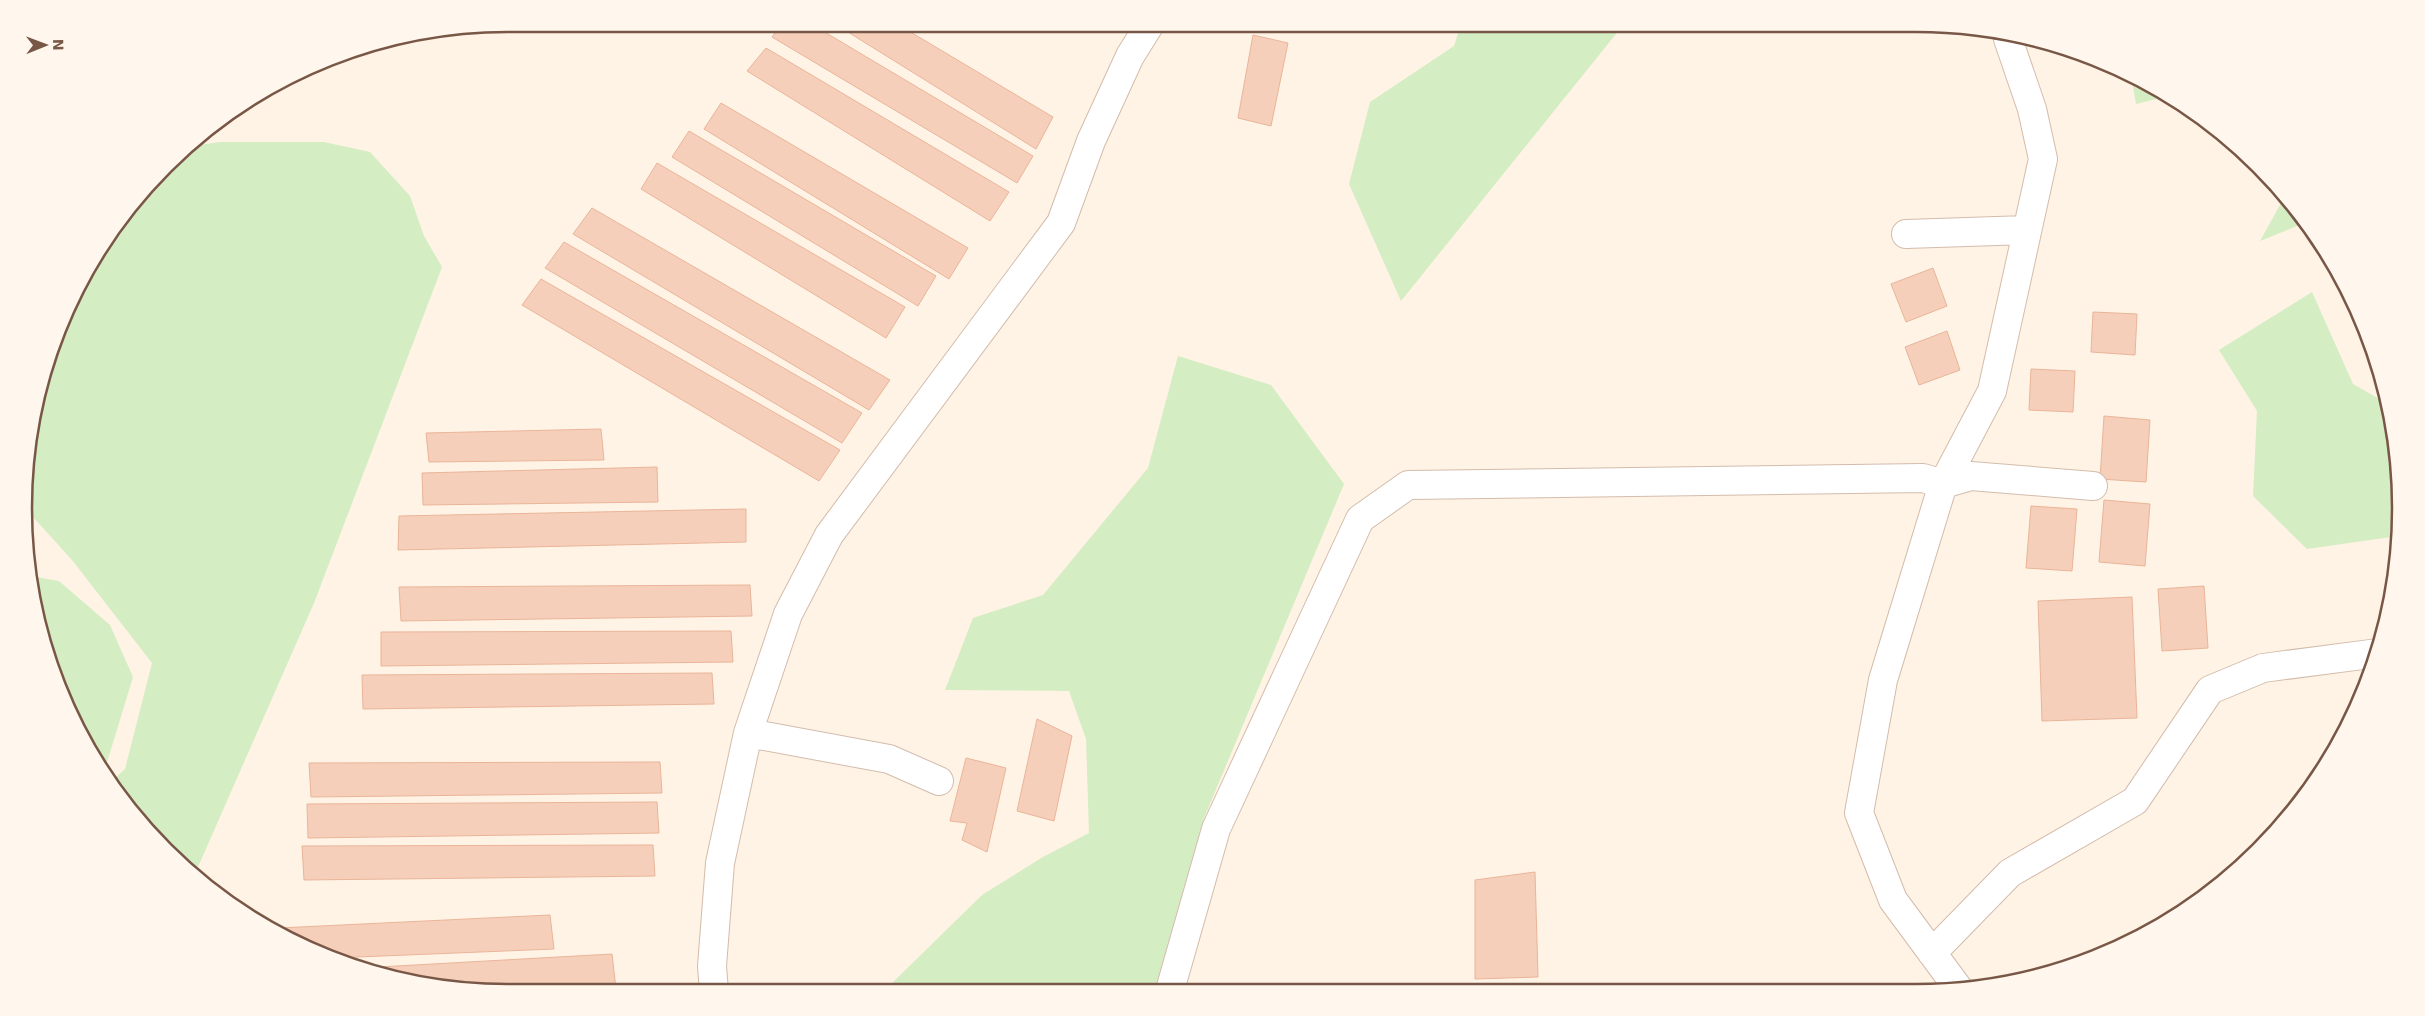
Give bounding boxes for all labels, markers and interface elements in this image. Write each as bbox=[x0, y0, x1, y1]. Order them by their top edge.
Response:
north arrow bbox=[20, 20, 70, 70]
text: N bbox=[50, 39, 66, 51]

